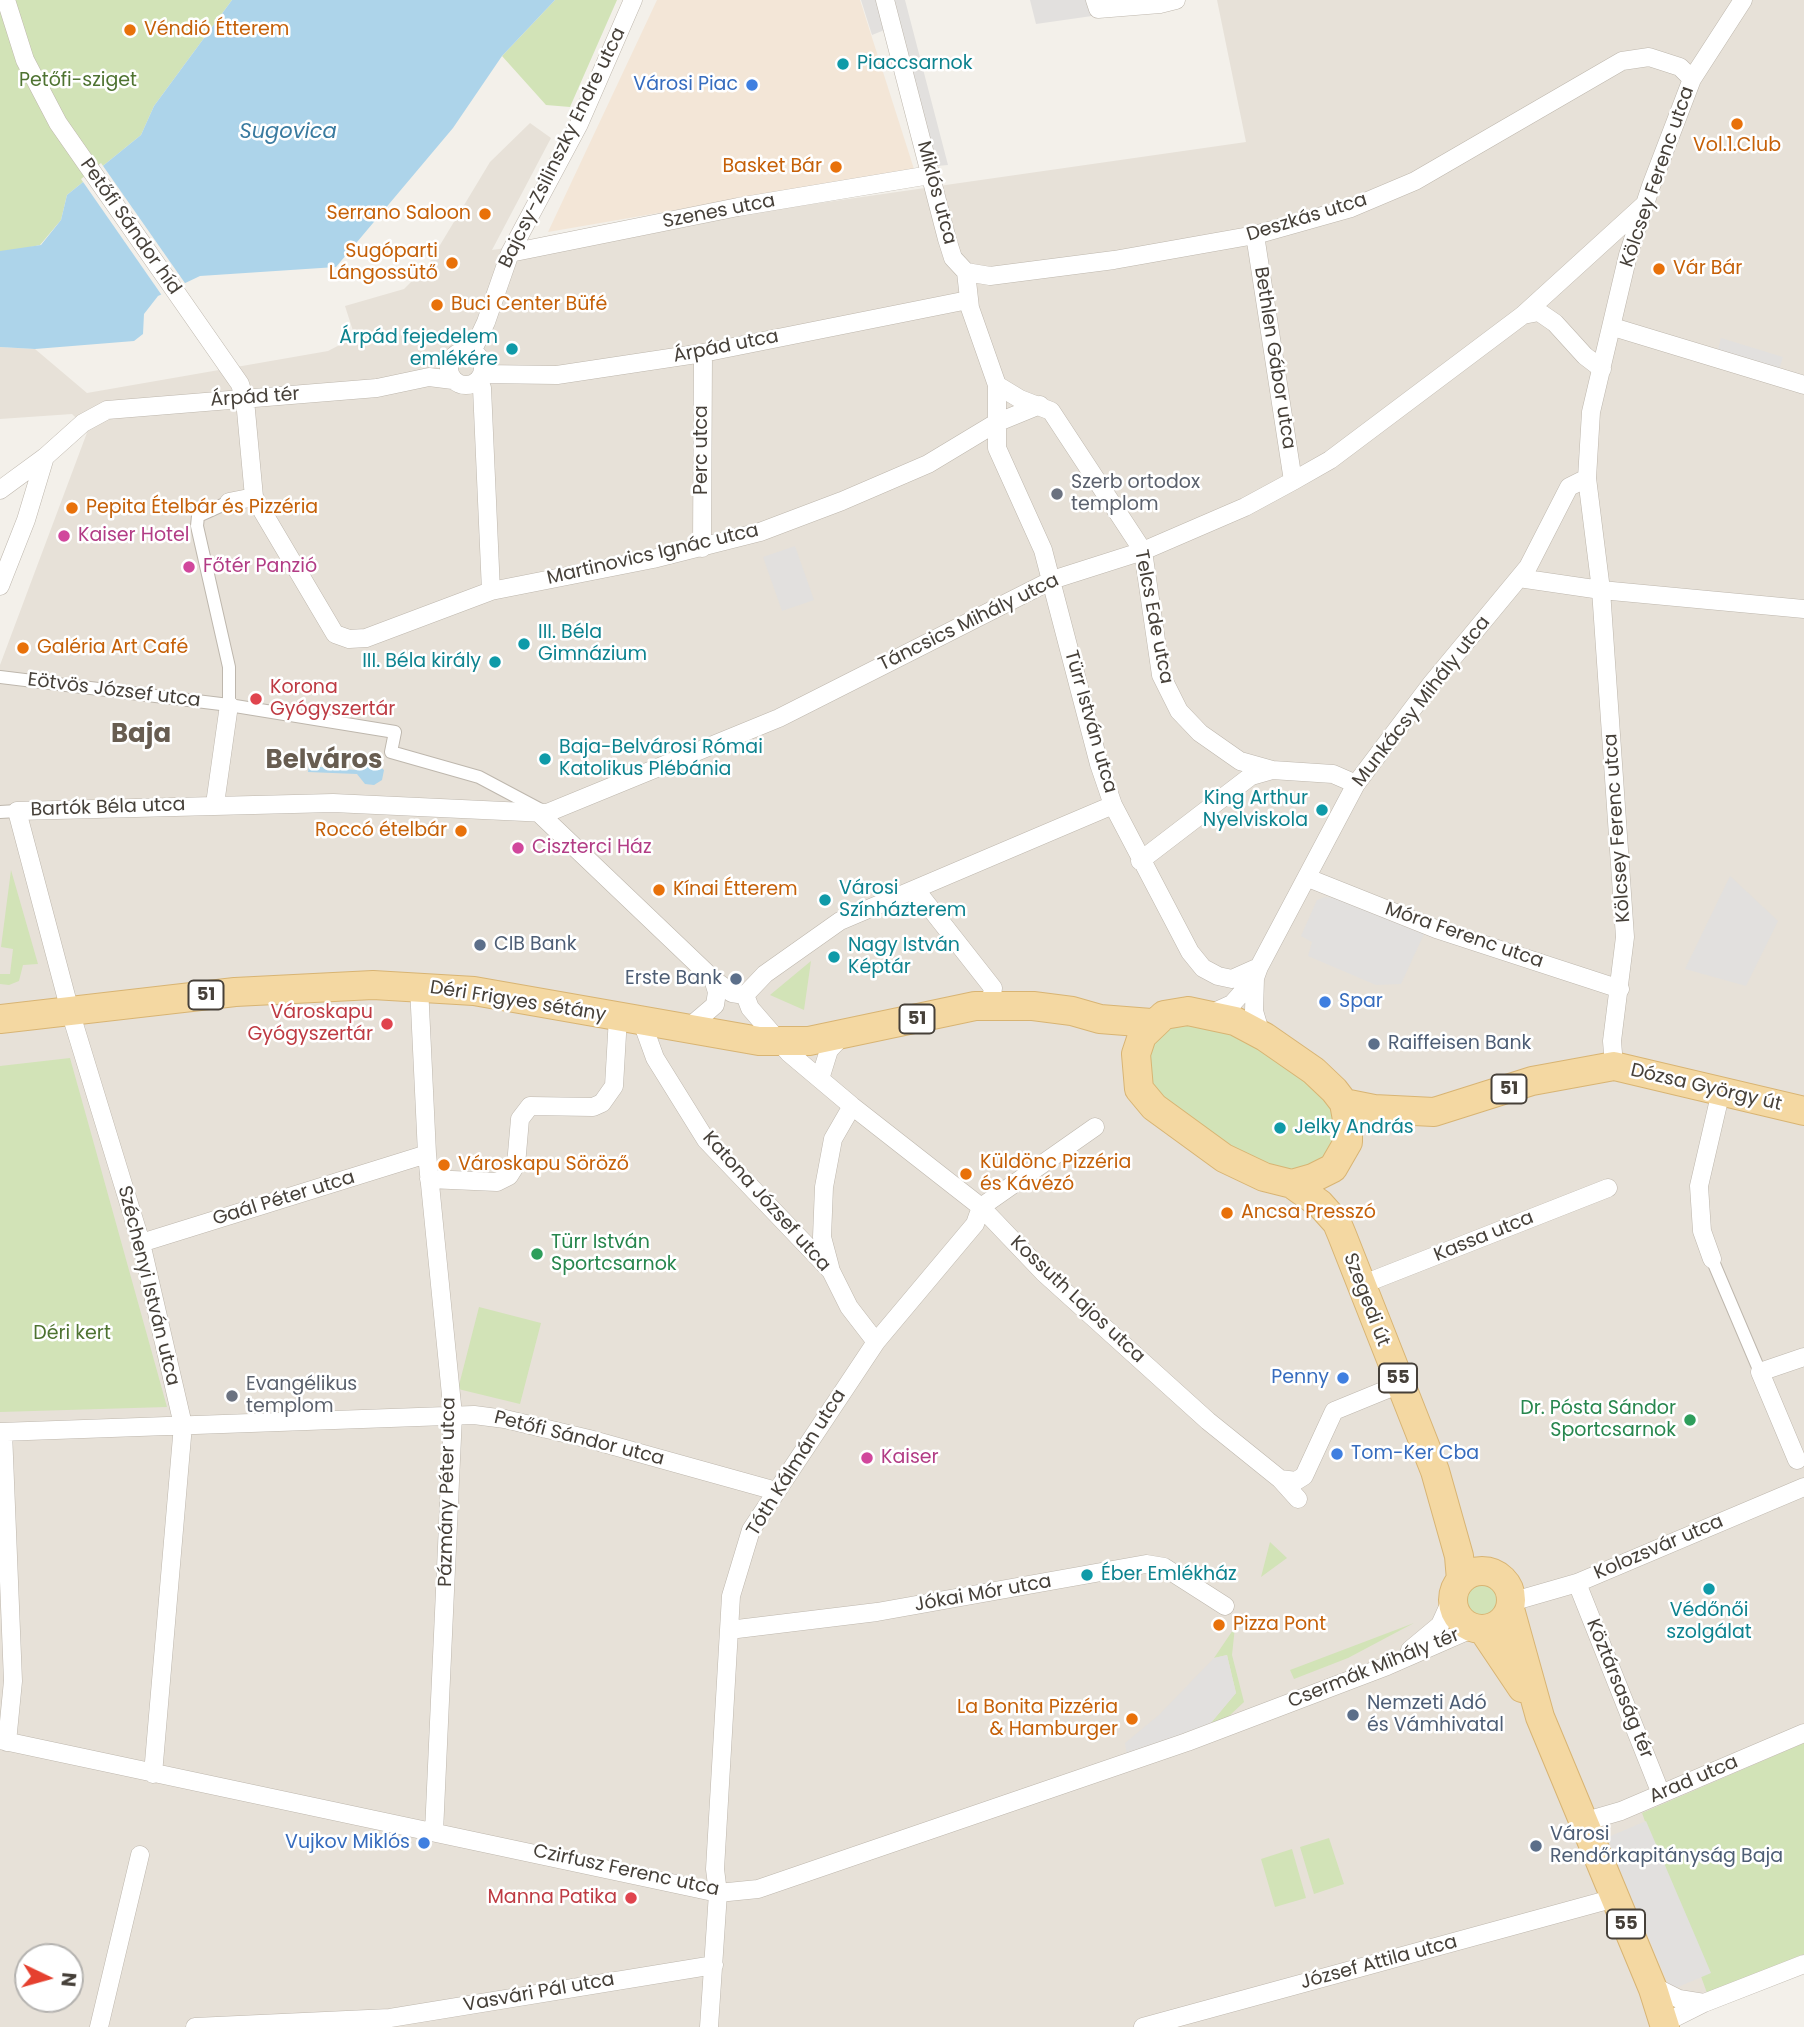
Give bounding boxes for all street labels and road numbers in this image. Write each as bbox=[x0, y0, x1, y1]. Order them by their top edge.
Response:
street label: Bajcsy-Zsilinszky Endre utca bbox=[495, 24, 631, 272]
street label: Kölcsey Ferenc utca bbox=[1616, 84, 1700, 270]
street label: Miklós utca bbox=[911, 139, 961, 247]
street label: Petőfi Sándor híd bbox=[75, 155, 185, 299]
street label: Deszkás utca bbox=[1244, 189, 1370, 247]
street label: Szenes utca bbox=[661, 190, 777, 234]
street label: Bethlen Gábor utca bbox=[1248, 265, 1300, 451]
street label: Árpád utca bbox=[671, 326, 781, 368]
street label: Árpád tér bbox=[210, 384, 300, 412]
street label: Perc utca bbox=[691, 405, 713, 495]
street label: Martinovics Ignác utca bbox=[545, 520, 761, 590]
street label: Telcs Ede utca bbox=[1129, 548, 1177, 686]
street label: Táncsics Mihály utca bbox=[875, 569, 1063, 677]
street label: Munkácsy Mihály utca bbox=[1348, 612, 1496, 792]
street label: Türr István utca bbox=[1059, 648, 1121, 796]
street label: Eötvös József utca bbox=[26, 669, 202, 713]
street label: Kölcsey Ferenc utca bbox=[1600, 733, 1636, 923]
street label: Bartók Béla utca bbox=[30, 794, 186, 822]
street label: Móra Ferenc utca bbox=[1382, 898, 1546, 974]
street label: Déri Frigyes sétány bbox=[428, 977, 608, 1027]
road number: 51 bbox=[188, 980, 224, 1010]
road number: 51 bbox=[900, 1004, 934, 1034]
street label: Dózsa György út bbox=[1628, 1060, 1784, 1116]
road number: 51 bbox=[1492, 1074, 1526, 1104]
street label: Katona József utca bbox=[697, 1127, 835, 1277]
street label: Gaál Péter utca bbox=[210, 1167, 358, 1231]
street label: Széchenyi István utca bbox=[112, 1184, 184, 1388]
street label: Kassa utca bbox=[1431, 1207, 1537, 1267]
street label: Kossuth Lajos utca bbox=[1005, 1232, 1149, 1368]
street label: Szegedi út bbox=[1338, 1250, 1394, 1350]
road number: 55 bbox=[1379, 1364, 1417, 1392]
street label: Tóth Kálmán utca bbox=[743, 1385, 851, 1541]
street label: Pázmány Péter utca bbox=[435, 1397, 461, 1587]
street label: Petőfi Sándor utca bbox=[492, 1407, 666, 1471]
street label: Kolozsvár utca bbox=[1591, 1511, 1727, 1585]
street label: Jókai Mór utca bbox=[913, 1571, 1053, 1617]
street label: Köztársaság tér bbox=[1581, 1616, 1657, 1762]
street label: Csermák Mihály tér bbox=[1285, 1624, 1463, 1714]
street label: Arad utca bbox=[1646, 1751, 1742, 1809]
street label: Czirfusz Ferenc utca bbox=[531, 1840, 721, 1902]
road number: 55 bbox=[1607, 1910, 1645, 1938]
street label: József Attila utca bbox=[1298, 1931, 1460, 1995]
street label: Vasvári Pál utca bbox=[462, 1968, 616, 2018]

